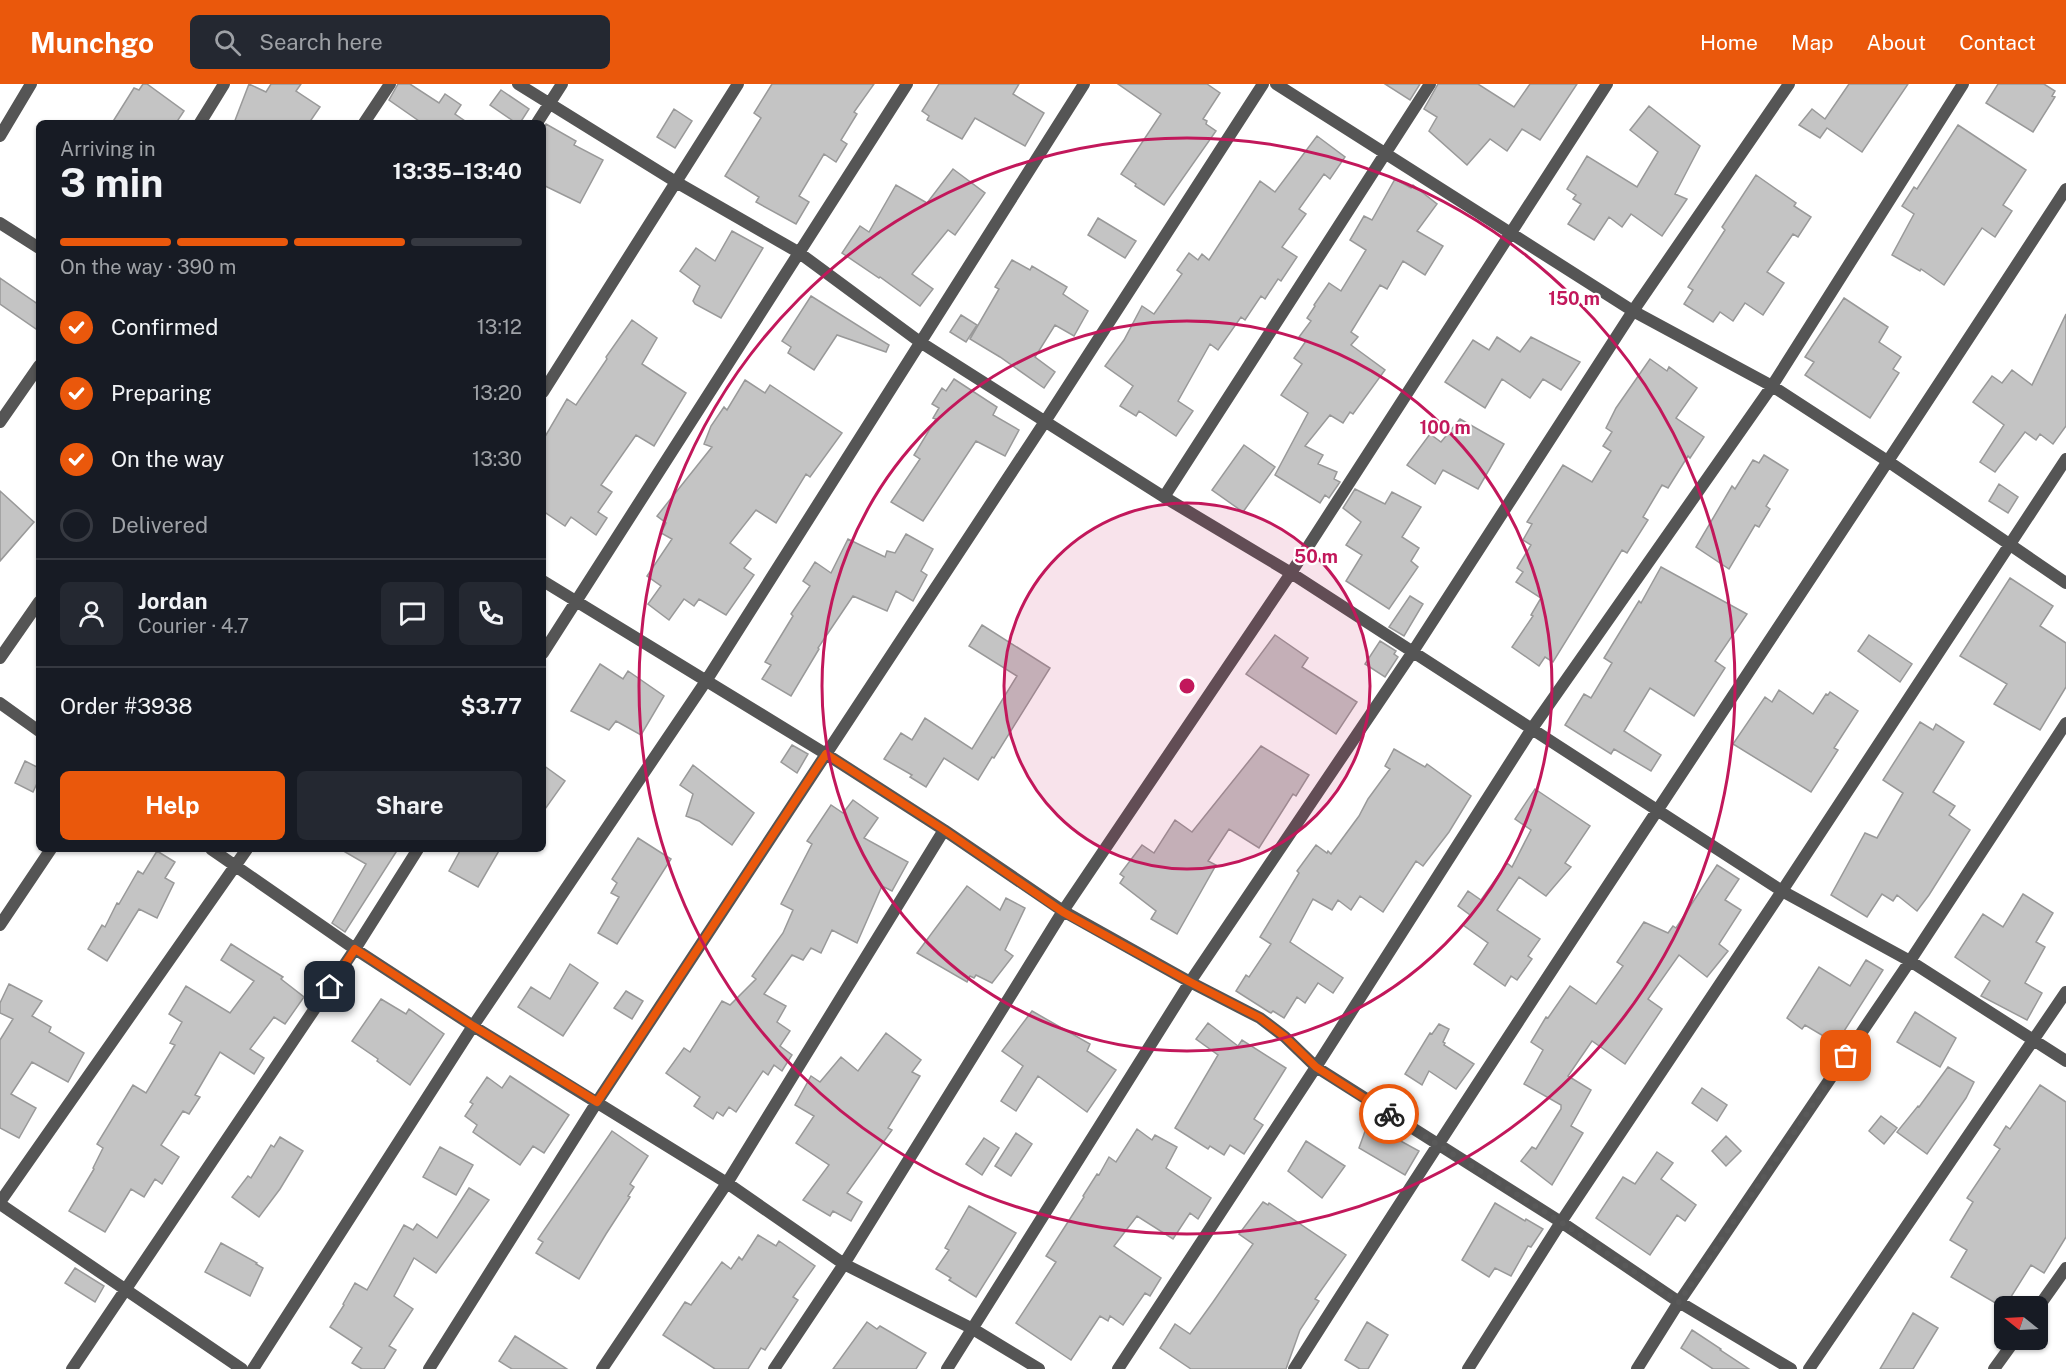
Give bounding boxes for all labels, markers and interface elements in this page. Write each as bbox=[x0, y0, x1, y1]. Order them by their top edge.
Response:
search box bbox=[190, 15, 610, 69]
text: Munchgo bbox=[30, 26, 154, 59]
icon: search bbox=[211, 26, 244, 59]
text: Search here bbox=[259, 29, 383, 55]
text: Home bbox=[1700, 30, 1758, 55]
text: Map bbox=[1791, 30, 1834, 55]
text: About bbox=[1867, 30, 1926, 55]
text: Contact bbox=[1959, 30, 2036, 55]
text: Arriving in bbox=[60, 137, 155, 161]
text: 13:35–13:40 bbox=[393, 158, 522, 184]
text: 3 min bbox=[60, 160, 163, 206]
text: On the way · 390 m bbox=[60, 255, 236, 279]
text: 150 m bbox=[1548, 288, 1600, 309]
icon: check bbox=[60, 311, 93, 344]
text: Confirmed bbox=[111, 314, 218, 340]
text: 13:12 bbox=[477, 315, 522, 339]
icon: check bbox=[60, 377, 93, 410]
text: Preparing bbox=[111, 380, 212, 406]
text: 13:20 bbox=[472, 381, 522, 405]
text: 100 m bbox=[1419, 417, 1471, 438]
icon: check bbox=[60, 443, 93, 476]
text: On the way bbox=[111, 446, 224, 472]
text: 13:30 bbox=[472, 447, 522, 471]
text: Delivered bbox=[111, 512, 208, 538]
text: 50 m bbox=[1294, 546, 1338, 567]
button: person bbox=[60, 582, 123, 645]
button: chat bbox=[381, 582, 444, 645]
button: phone bbox=[459, 582, 522, 645]
text: Jordan bbox=[138, 588, 207, 614]
text: Courier · 4.7 bbox=[138, 614, 249, 638]
centre of rings bbox=[1177, 676, 1197, 696]
text: Order #3938 bbox=[60, 693, 193, 719]
text: $3.77 bbox=[461, 693, 522, 719]
button: Help bbox=[60, 771, 285, 840]
button: Share bbox=[297, 771, 522, 840]
pin bbox=[304, 961, 355, 1012]
icon: home bbox=[313, 970, 346, 1003]
pin bbox=[1820, 1030, 1871, 1081]
icon: bag bbox=[1829, 1039, 1862, 1072]
courier bbox=[1359, 1084, 1419, 1144]
icon: bike bbox=[1373, 1098, 1406, 1131]
north arrow bbox=[1994, 1296, 2048, 1350]
map controls bbox=[1994, 1296, 2048, 1350]

